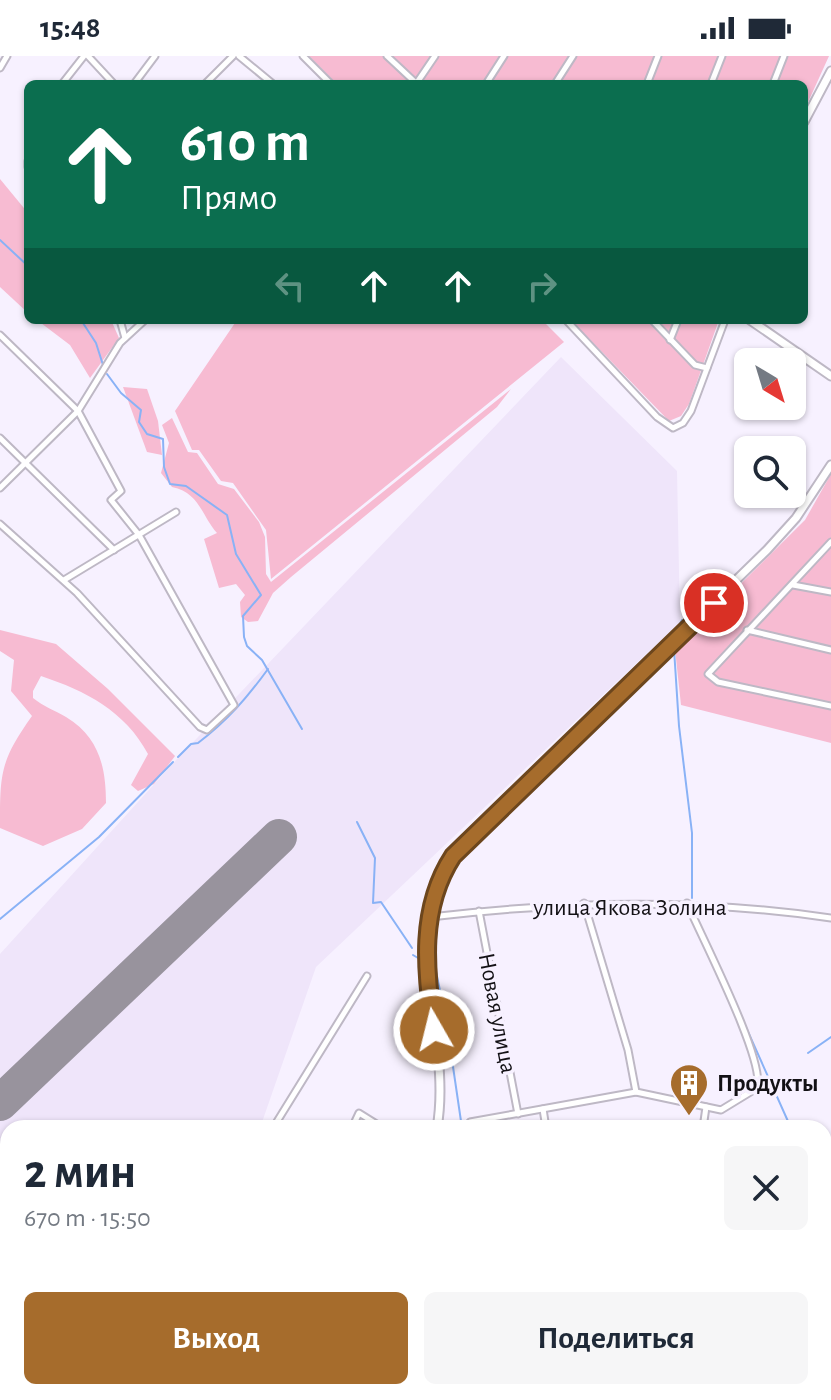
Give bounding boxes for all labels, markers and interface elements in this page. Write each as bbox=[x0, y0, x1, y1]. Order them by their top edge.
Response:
text: 15:48 bbox=[40, 13, 101, 43]
icon: ahead bbox=[48, 112, 152, 216]
text: 610 m bbox=[180, 115, 310, 171]
text: Прямо bbox=[180, 180, 277, 216]
icon: left bbox=[268, 264, 312, 308]
icon: ahead bbox=[352, 264, 396, 308]
icon: ahead bbox=[436, 264, 480, 308]
icon: right bbox=[520, 264, 564, 308]
north arrow bbox=[734, 348, 806, 420]
map controls bbox=[734, 348, 806, 508]
button: search bbox=[734, 436, 806, 508]
pin bbox=[680, 569, 748, 637]
icon: arrive bbox=[692, 581, 736, 625]
street label: улица Якова Золина bbox=[532, 896, 727, 920]
street label: Новая улица bbox=[474, 951, 520, 1075]
position arrow bbox=[392, 988, 476, 1072]
building icon: Продукты bbox=[668, 1062, 710, 1117]
place label: Продукты bbox=[717, 1072, 818, 1096]
button: close bbox=[724, 1146, 808, 1230]
text: 2 мин bbox=[24, 1149, 136, 1197]
text: 670 m · 15:50 bbox=[24, 1205, 151, 1231]
button: Выход bbox=[24, 1292, 408, 1384]
button: Поделиться bbox=[424, 1292, 808, 1384]

